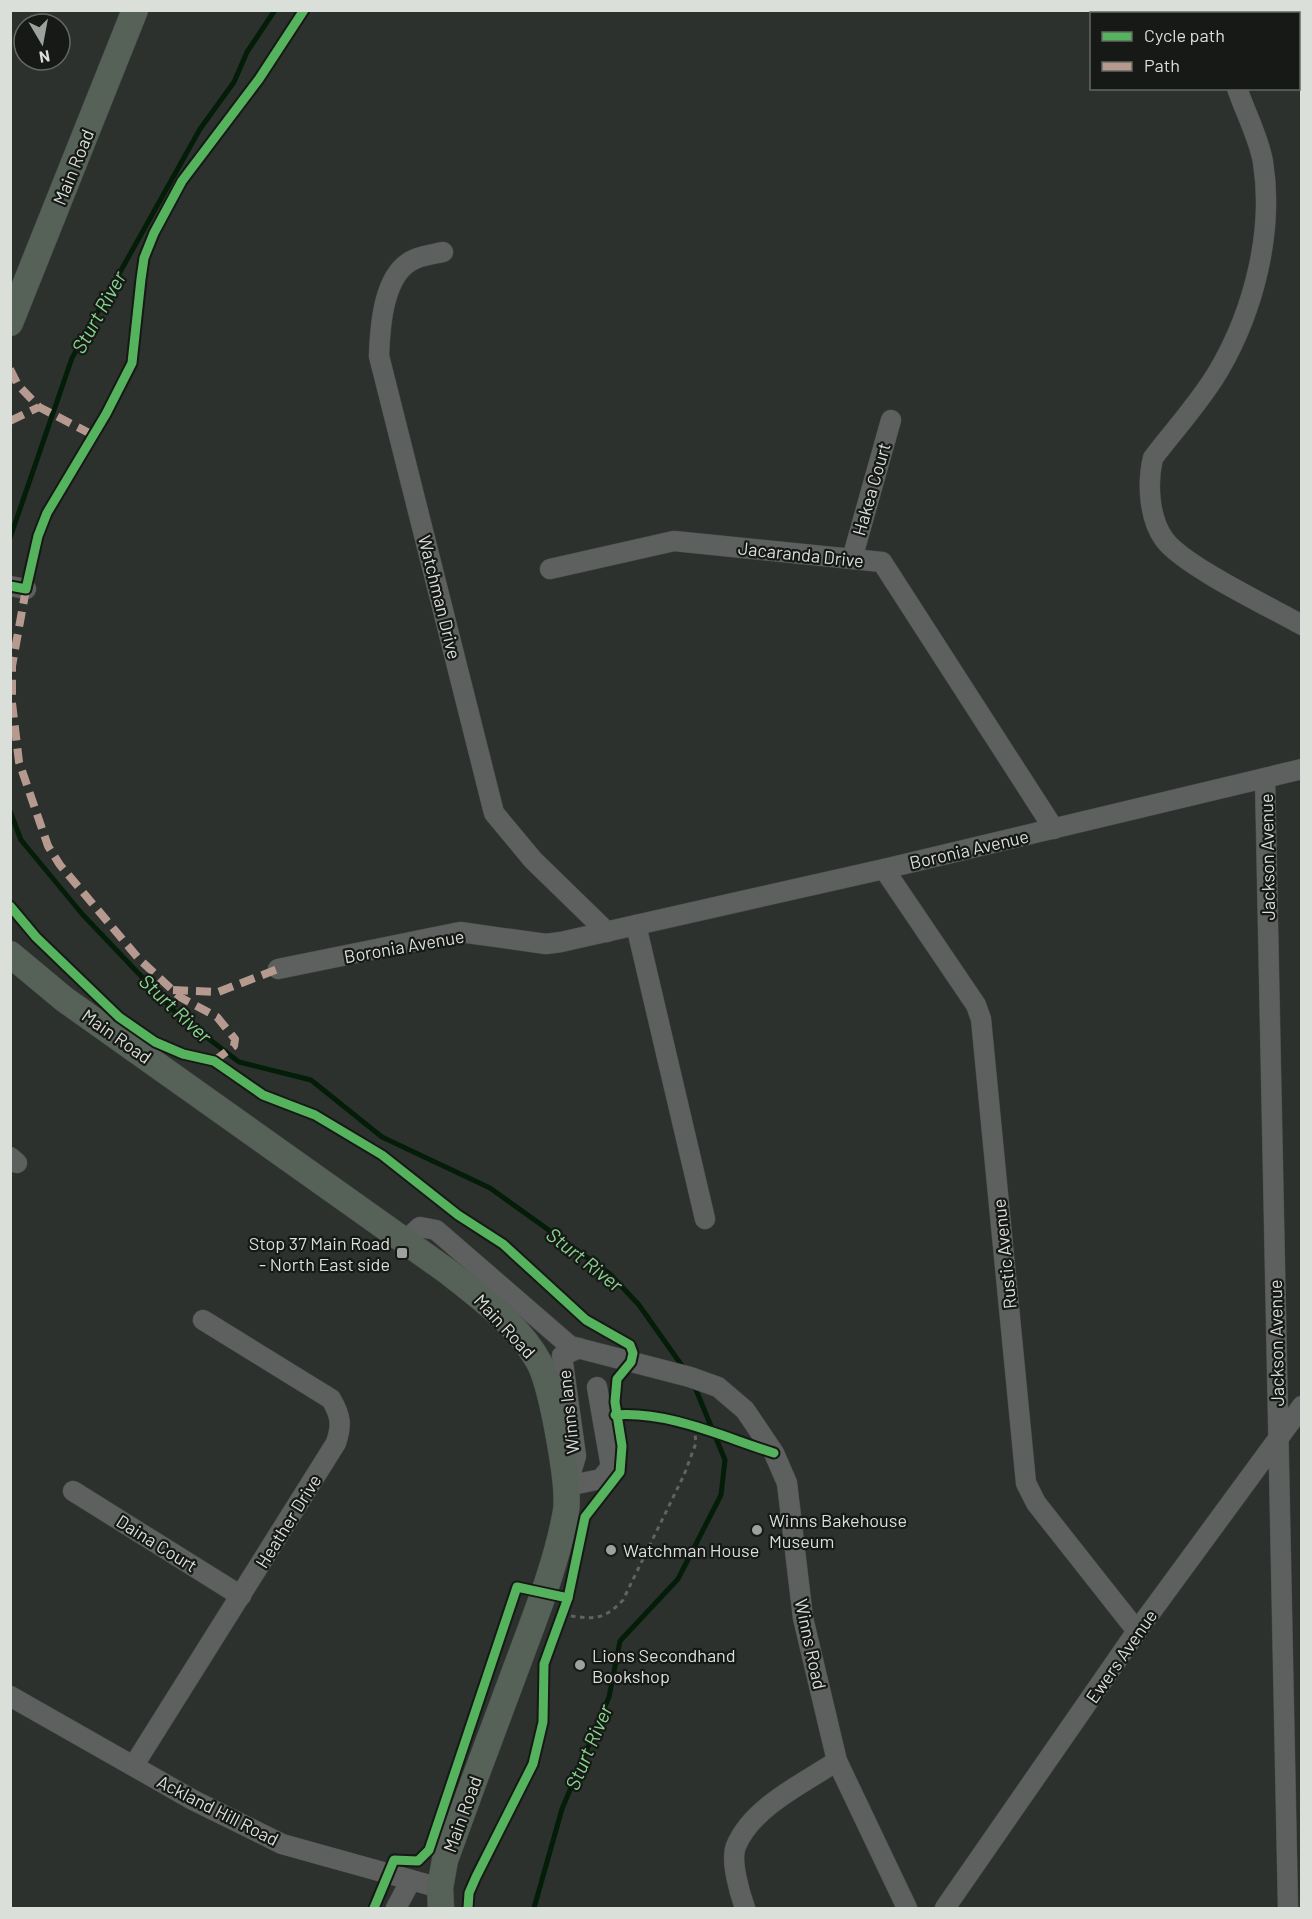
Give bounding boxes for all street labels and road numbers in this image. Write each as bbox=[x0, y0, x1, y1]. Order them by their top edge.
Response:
street label: Main Road bbox=[48, 126, 98, 208]
street label: Hakea Court bbox=[847, 440, 895, 538]
street label: Watchman Drive bbox=[414, 533, 466, 661]
street label: Jacaranda Drive bbox=[737, 536, 865, 572]
street label: Jackson Avenue bbox=[1255, 793, 1279, 921]
street label: Boronia Avenue bbox=[907, 825, 1031, 873]
street label: Boronia Avenue bbox=[342, 925, 466, 967]
street label: Main Road bbox=[78, 1004, 156, 1068]
street label: Rustic Avenue bbox=[987, 1198, 1021, 1310]
street label: Jackson Avenue bbox=[1264, 1279, 1288, 1407]
street label: Main Road bbox=[470, 1289, 540, 1363]
street label: Winns lane bbox=[553, 1369, 583, 1455]
street label: Heather Drive bbox=[250, 1470, 326, 1572]
street label: Daina Court bbox=[113, 1510, 201, 1576]
street label: Winns Road bbox=[791, 1597, 831, 1691]
street label: Ewers Avenue bbox=[1081, 1605, 1161, 1707]
street label: Ackland Hill Road bbox=[154, 1770, 282, 1850]
street label: Main Road bbox=[438, 1773, 486, 1855]

